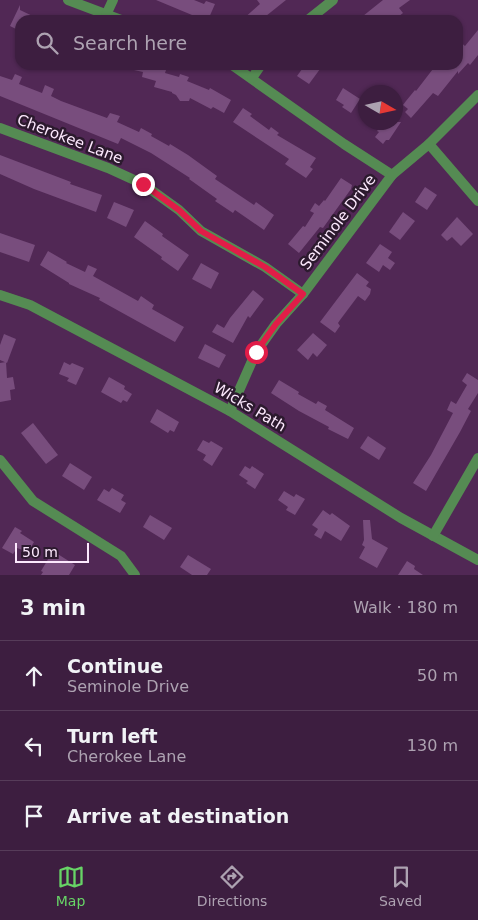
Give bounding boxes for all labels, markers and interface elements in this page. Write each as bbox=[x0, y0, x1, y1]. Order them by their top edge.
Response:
search box bbox=[15, 15, 463, 70]
icon: search bbox=[33, 29, 61, 57]
text: Search here bbox=[73, 32, 187, 54]
north arrow bbox=[358, 85, 403, 130]
street label: Cherokee Lane bbox=[15, 111, 125, 167]
street label: Seminole Drive bbox=[296, 171, 380, 273]
route end bbox=[132, 173, 155, 196]
route start bbox=[245, 341, 268, 364]
street label: Wicks Path bbox=[211, 378, 289, 436]
scale bar bbox=[15, 540, 89, 563]
text: 50 m bbox=[22, 544, 58, 560]
text: 3 min bbox=[20, 596, 86, 620]
text: Walk · 180 m bbox=[353, 598, 458, 617]
text: Continue bbox=[67, 655, 163, 677]
icon: ahead bbox=[20, 662, 48, 690]
text: 50 m bbox=[417, 666, 458, 685]
text: Seminole Drive bbox=[67, 677, 189, 696]
text: Turn left bbox=[67, 725, 158, 747]
icon: left bbox=[20, 732, 48, 760]
text: 130 m bbox=[407, 736, 458, 755]
text: Cherokee Lane bbox=[67, 747, 186, 766]
icon: arrive bbox=[20, 802, 48, 830]
text: Arrive at destination bbox=[67, 805, 289, 827]
tab: Map bbox=[56, 863, 85, 909]
tab: Directions bbox=[197, 863, 267, 909]
tab: Saved bbox=[379, 863, 422, 909]

